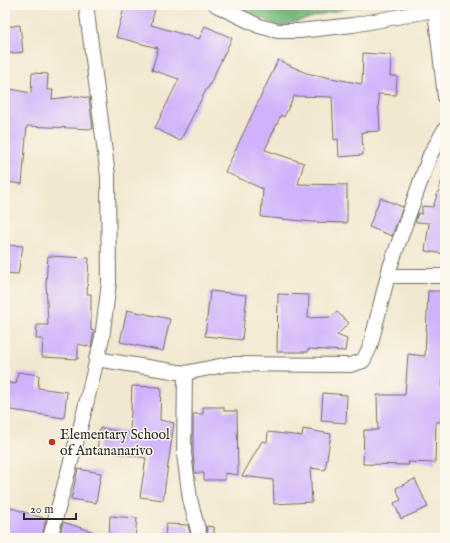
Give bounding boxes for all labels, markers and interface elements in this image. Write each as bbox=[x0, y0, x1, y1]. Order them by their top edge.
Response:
place label: Elementary School of Antananarivo bbox=[60, 426, 170, 460]
marker: Elementary School of Antananarivo bbox=[47, 437, 57, 447]
scale bar bbox=[24, 495, 76, 521]
text: 20 m bbox=[30, 502, 53, 517]

